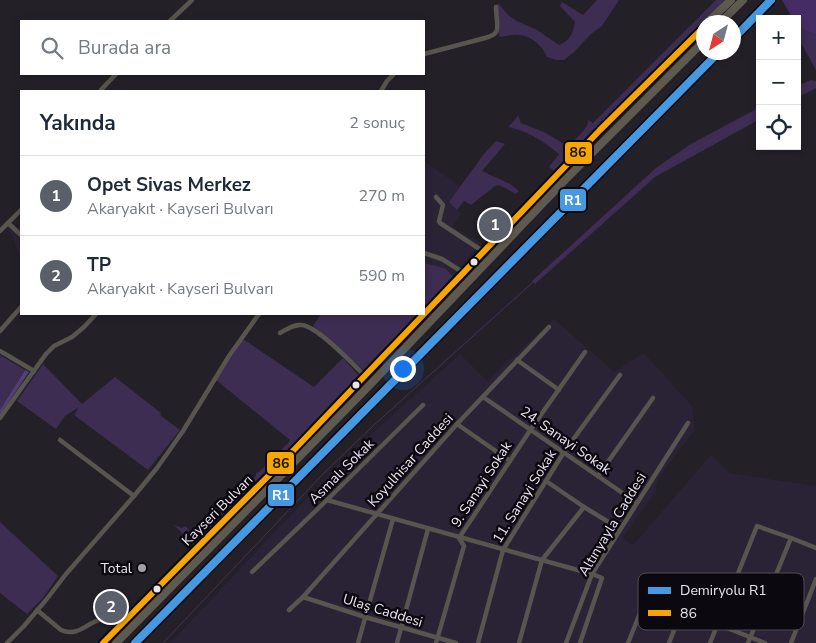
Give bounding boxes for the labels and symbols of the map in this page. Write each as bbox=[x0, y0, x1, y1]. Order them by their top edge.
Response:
north arrow bbox=[696, 15, 741, 60]
line badge: 86 bbox=[564, 141, 593, 165]
text: 86 bbox=[570, 143, 586, 162]
line badge: R1 bbox=[559, 188, 587, 212]
text: R1 bbox=[564, 191, 582, 210]
pin: 1 bbox=[479, 206, 511, 244]
unlabelled marker bbox=[469, 257, 479, 267]
your location bbox=[390, 356, 416, 382]
unlabelled marker bbox=[351, 380, 361, 390]
street label: 24. Sanayi Sokak bbox=[517, 402, 616, 479]
street label: Koyulhisar Caddesi bbox=[363, 409, 458, 511]
street label: Asmalı Sokak bbox=[305, 434, 379, 508]
street label: 9. Sanayi Sokak bbox=[447, 437, 517, 531]
street label: 11. Sanayi Sokak bbox=[488, 445, 561, 547]
line badge: 86 bbox=[266, 451, 295, 475]
text: 86 bbox=[273, 454, 289, 473]
street label: Altınyayla Caddesi bbox=[574, 469, 651, 579]
street label: Kayseri Bulvarı bbox=[178, 471, 257, 550]
line badge: R1 bbox=[267, 483, 295, 507]
text: R1 bbox=[272, 486, 290, 505]
place label: Total bbox=[100, 559, 133, 578]
marker: Total bbox=[136, 562, 148, 574]
legend bbox=[638, 573, 804, 630]
text: Demiryolu R1 bbox=[680, 581, 767, 600]
unlabelled marker bbox=[152, 584, 162, 594]
pin: 2 bbox=[95, 588, 127, 626]
street label: Ulaş Caddesi bbox=[341, 589, 425, 632]
text: 86 bbox=[680, 604, 697, 623]

